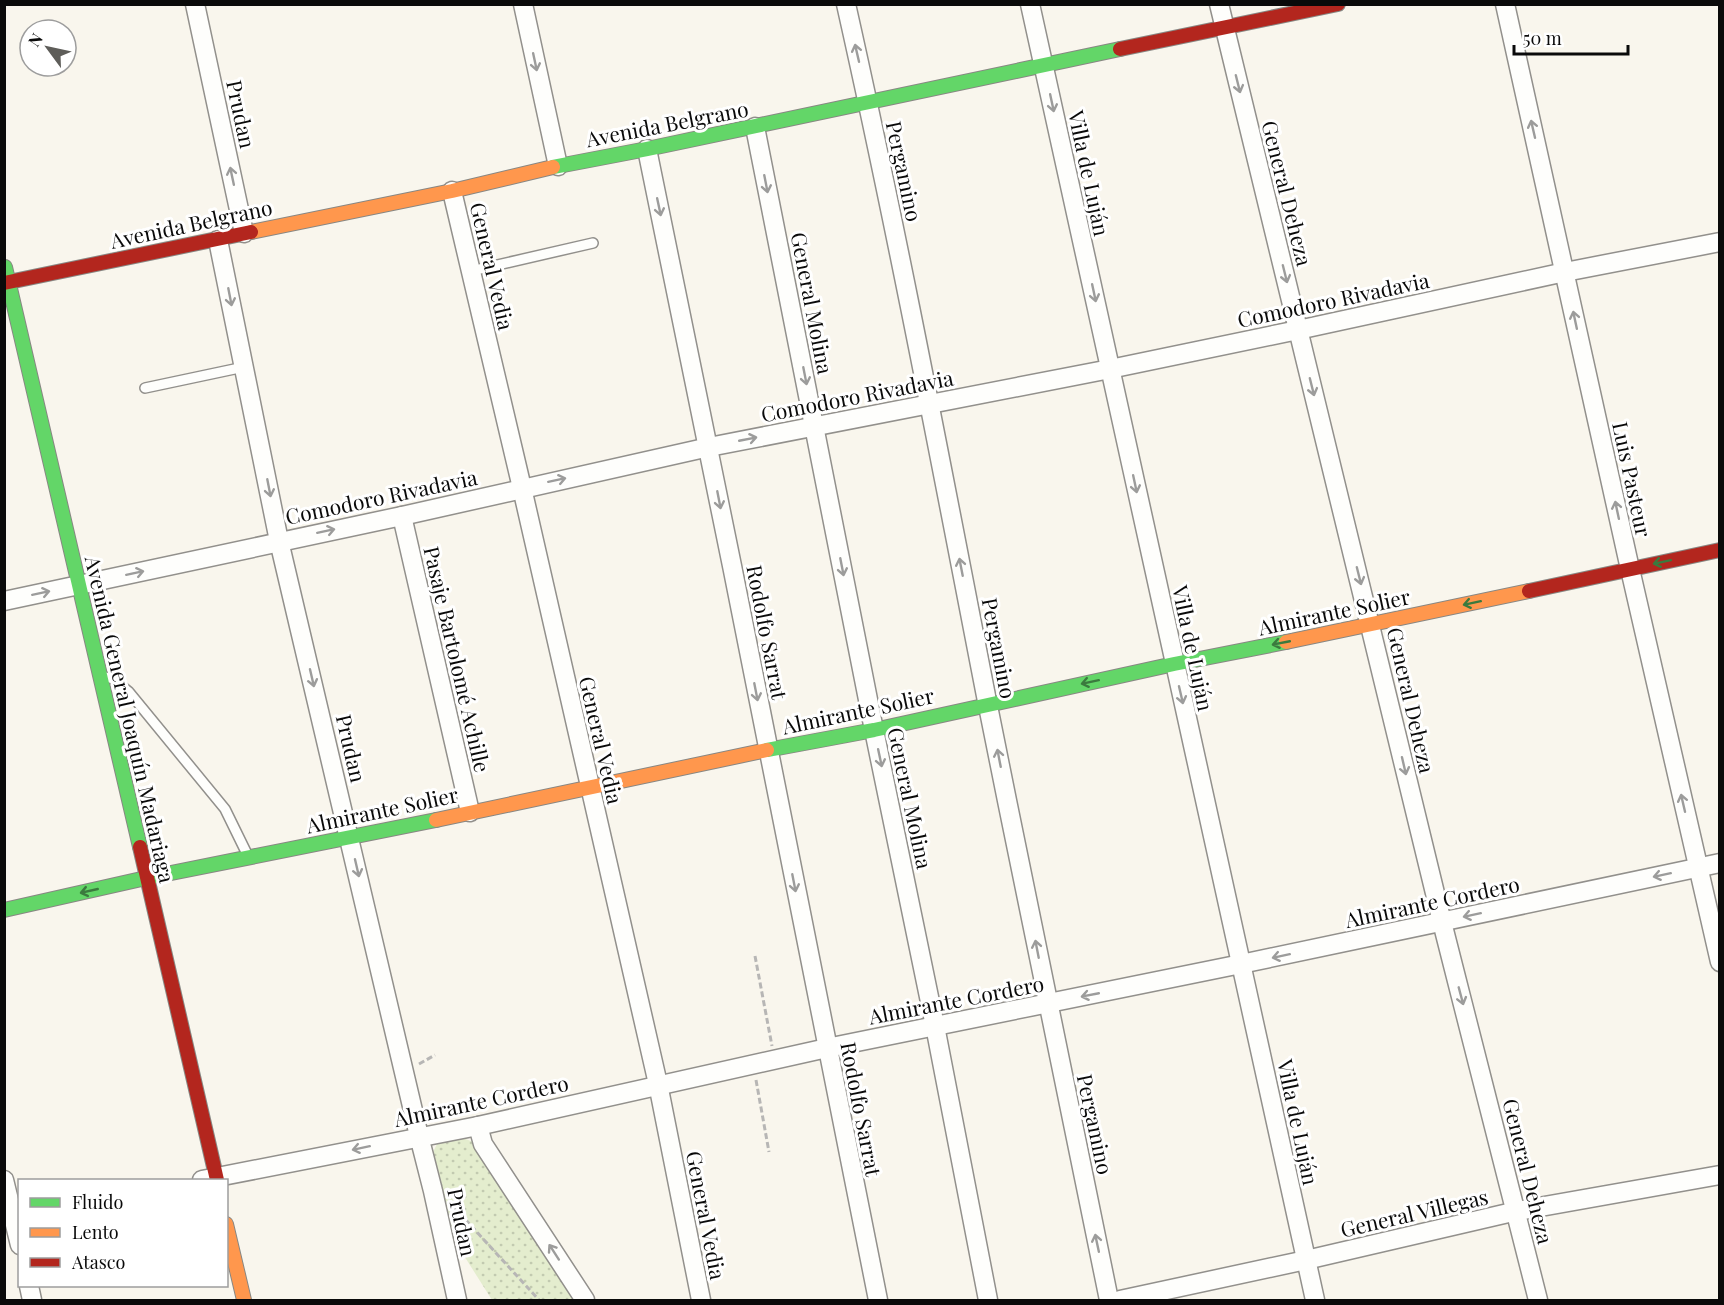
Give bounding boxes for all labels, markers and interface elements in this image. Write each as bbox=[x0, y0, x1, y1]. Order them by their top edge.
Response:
north arrow bbox=[18, 18, 78, 78]
scale bar bbox=[1514, 18, 1628, 56]
text: 50 m bbox=[1523, 26, 1562, 50]
text: N bbox=[23, 29, 47, 50]
one-way arrow bbox=[851, 44, 863, 63]
one-way arrow bbox=[530, 52, 542, 71]
one-way arrow bbox=[1233, 74, 1245, 93]
street label: Prudan bbox=[221, 77, 263, 151]
one-way arrow bbox=[1047, 92, 1058, 112]
street label: Avenida Belgrano bbox=[582, 94, 751, 153]
street label: Villa de Luján bbox=[1063, 107, 1117, 239]
street label: General Deheza bbox=[1256, 117, 1320, 269]
street label: Pergamino bbox=[881, 118, 929, 224]
one-way arrow bbox=[1527, 120, 1538, 140]
one-way arrow bbox=[226, 167, 237, 186]
one-way arrow bbox=[761, 175, 773, 194]
street label: Avenida Belgrano bbox=[106, 192, 275, 254]
one-way arrow bbox=[654, 196, 665, 216]
street label: General Vedia bbox=[465, 199, 521, 333]
street label: General Molina bbox=[786, 230, 841, 377]
one-way arrow bbox=[1279, 264, 1291, 283]
street label: Comodoro Rivadavia bbox=[1235, 265, 1432, 333]
one-way arrow bbox=[1089, 283, 1100, 302]
one-way arrow bbox=[225, 287, 236, 307]
one-way arrow bbox=[1569, 310, 1581, 329]
street label: Comodoro Rivadavia bbox=[758, 363, 956, 427]
one-way arrow bbox=[799, 366, 811, 385]
one-way arrow bbox=[1307, 377, 1319, 396]
street label: Luis Pasteur bbox=[1607, 419, 1659, 540]
one-way arrow bbox=[738, 433, 757, 445]
street label: Comodoro Rivadavia bbox=[283, 462, 480, 530]
one-way arrow bbox=[1130, 473, 1141, 493]
one-way arrow bbox=[547, 474, 567, 485]
one-way arrow bbox=[264, 478, 275, 498]
one-way arrow bbox=[714, 490, 725, 510]
one-way arrow bbox=[1611, 501, 1622, 520]
one-way arrow bbox=[316, 525, 335, 536]
street label: Pasaje Bartolomé Achille bbox=[418, 543, 498, 775]
street label: Avenida General Joaquín Madariaga bbox=[79, 552, 182, 886]
one-way arrow bbox=[837, 557, 848, 576]
one-way arrow bbox=[955, 557, 966, 577]
one-way arrow bbox=[1653, 557, 1672, 568]
street label: Rodolfo Sarrat bbox=[741, 562, 795, 702]
one-way arrow bbox=[126, 566, 145, 578]
one-way arrow bbox=[1353, 567, 1365, 586]
street label: Almirante Solier bbox=[1255, 581, 1413, 641]
street label: Villa de Luján bbox=[1167, 582, 1221, 714]
one-way arrow bbox=[31, 587, 51, 598]
street label: Pergamino bbox=[977, 595, 1023, 701]
one-way arrow bbox=[1462, 598, 1482, 609]
street label: General Deheza bbox=[1382, 624, 1443, 776]
one-way arrow bbox=[1271, 638, 1291, 649]
one-way arrow bbox=[307, 668, 318, 688]
street label: General Vedia bbox=[574, 673, 630, 807]
one-way arrow bbox=[1080, 677, 1100, 688]
street label: Almirante Solier bbox=[779, 680, 937, 740]
one-way arrow bbox=[751, 682, 762, 701]
one-way arrow bbox=[1176, 684, 1187, 704]
street label: Prudan bbox=[331, 711, 374, 785]
street label: General Molina bbox=[882, 725, 940, 872]
one-way arrow bbox=[875, 748, 886, 768]
one-way arrow bbox=[993, 749, 1004, 768]
one-way arrow bbox=[1399, 756, 1411, 775]
street label: Almirante Solier bbox=[303, 779, 461, 839]
one-way arrow bbox=[1677, 794, 1689, 813]
one-way arrow bbox=[352, 858, 363, 877]
street label: Almirante Cordero bbox=[1341, 869, 1522, 933]
one-way arrow bbox=[1653, 869, 1672, 881]
one-way arrow bbox=[789, 873, 800, 893]
one-way arrow bbox=[79, 886, 99, 897]
one-way arrow bbox=[1462, 910, 1482, 921]
one-way arrow bbox=[1031, 940, 1042, 960]
one-way arrow bbox=[1272, 951, 1291, 962]
street label: Almirante Cordero bbox=[865, 968, 1046, 1030]
one-way arrow bbox=[1456, 986, 1467, 1005]
one-way arrow bbox=[1081, 990, 1100, 1001]
street label: Rodolfo Sarrat bbox=[835, 1039, 889, 1179]
street label: Villa de Luján bbox=[1272, 1056, 1326, 1188]
street label: Almirante Cordero bbox=[390, 1068, 571, 1132]
street label: Pergamino bbox=[1072, 1071, 1120, 1177]
street label: General Deheza bbox=[1497, 1095, 1561, 1247]
one-way arrow bbox=[352, 1143, 372, 1154]
street label: General Vedia bbox=[681, 1148, 733, 1282]
legend bbox=[18, 1179, 228, 1287]
street label: General Villegas bbox=[1337, 1181, 1491, 1243]
street label: Prudan bbox=[442, 1185, 484, 1259]
text: Fluido bbox=[72, 1190, 123, 1214]
text: Lento bbox=[72, 1220, 119, 1244]
one-way arrow bbox=[1091, 1234, 1102, 1253]
one-way arrow bbox=[547, 1243, 560, 1260]
text: Atasco bbox=[71, 1250, 125, 1274]

